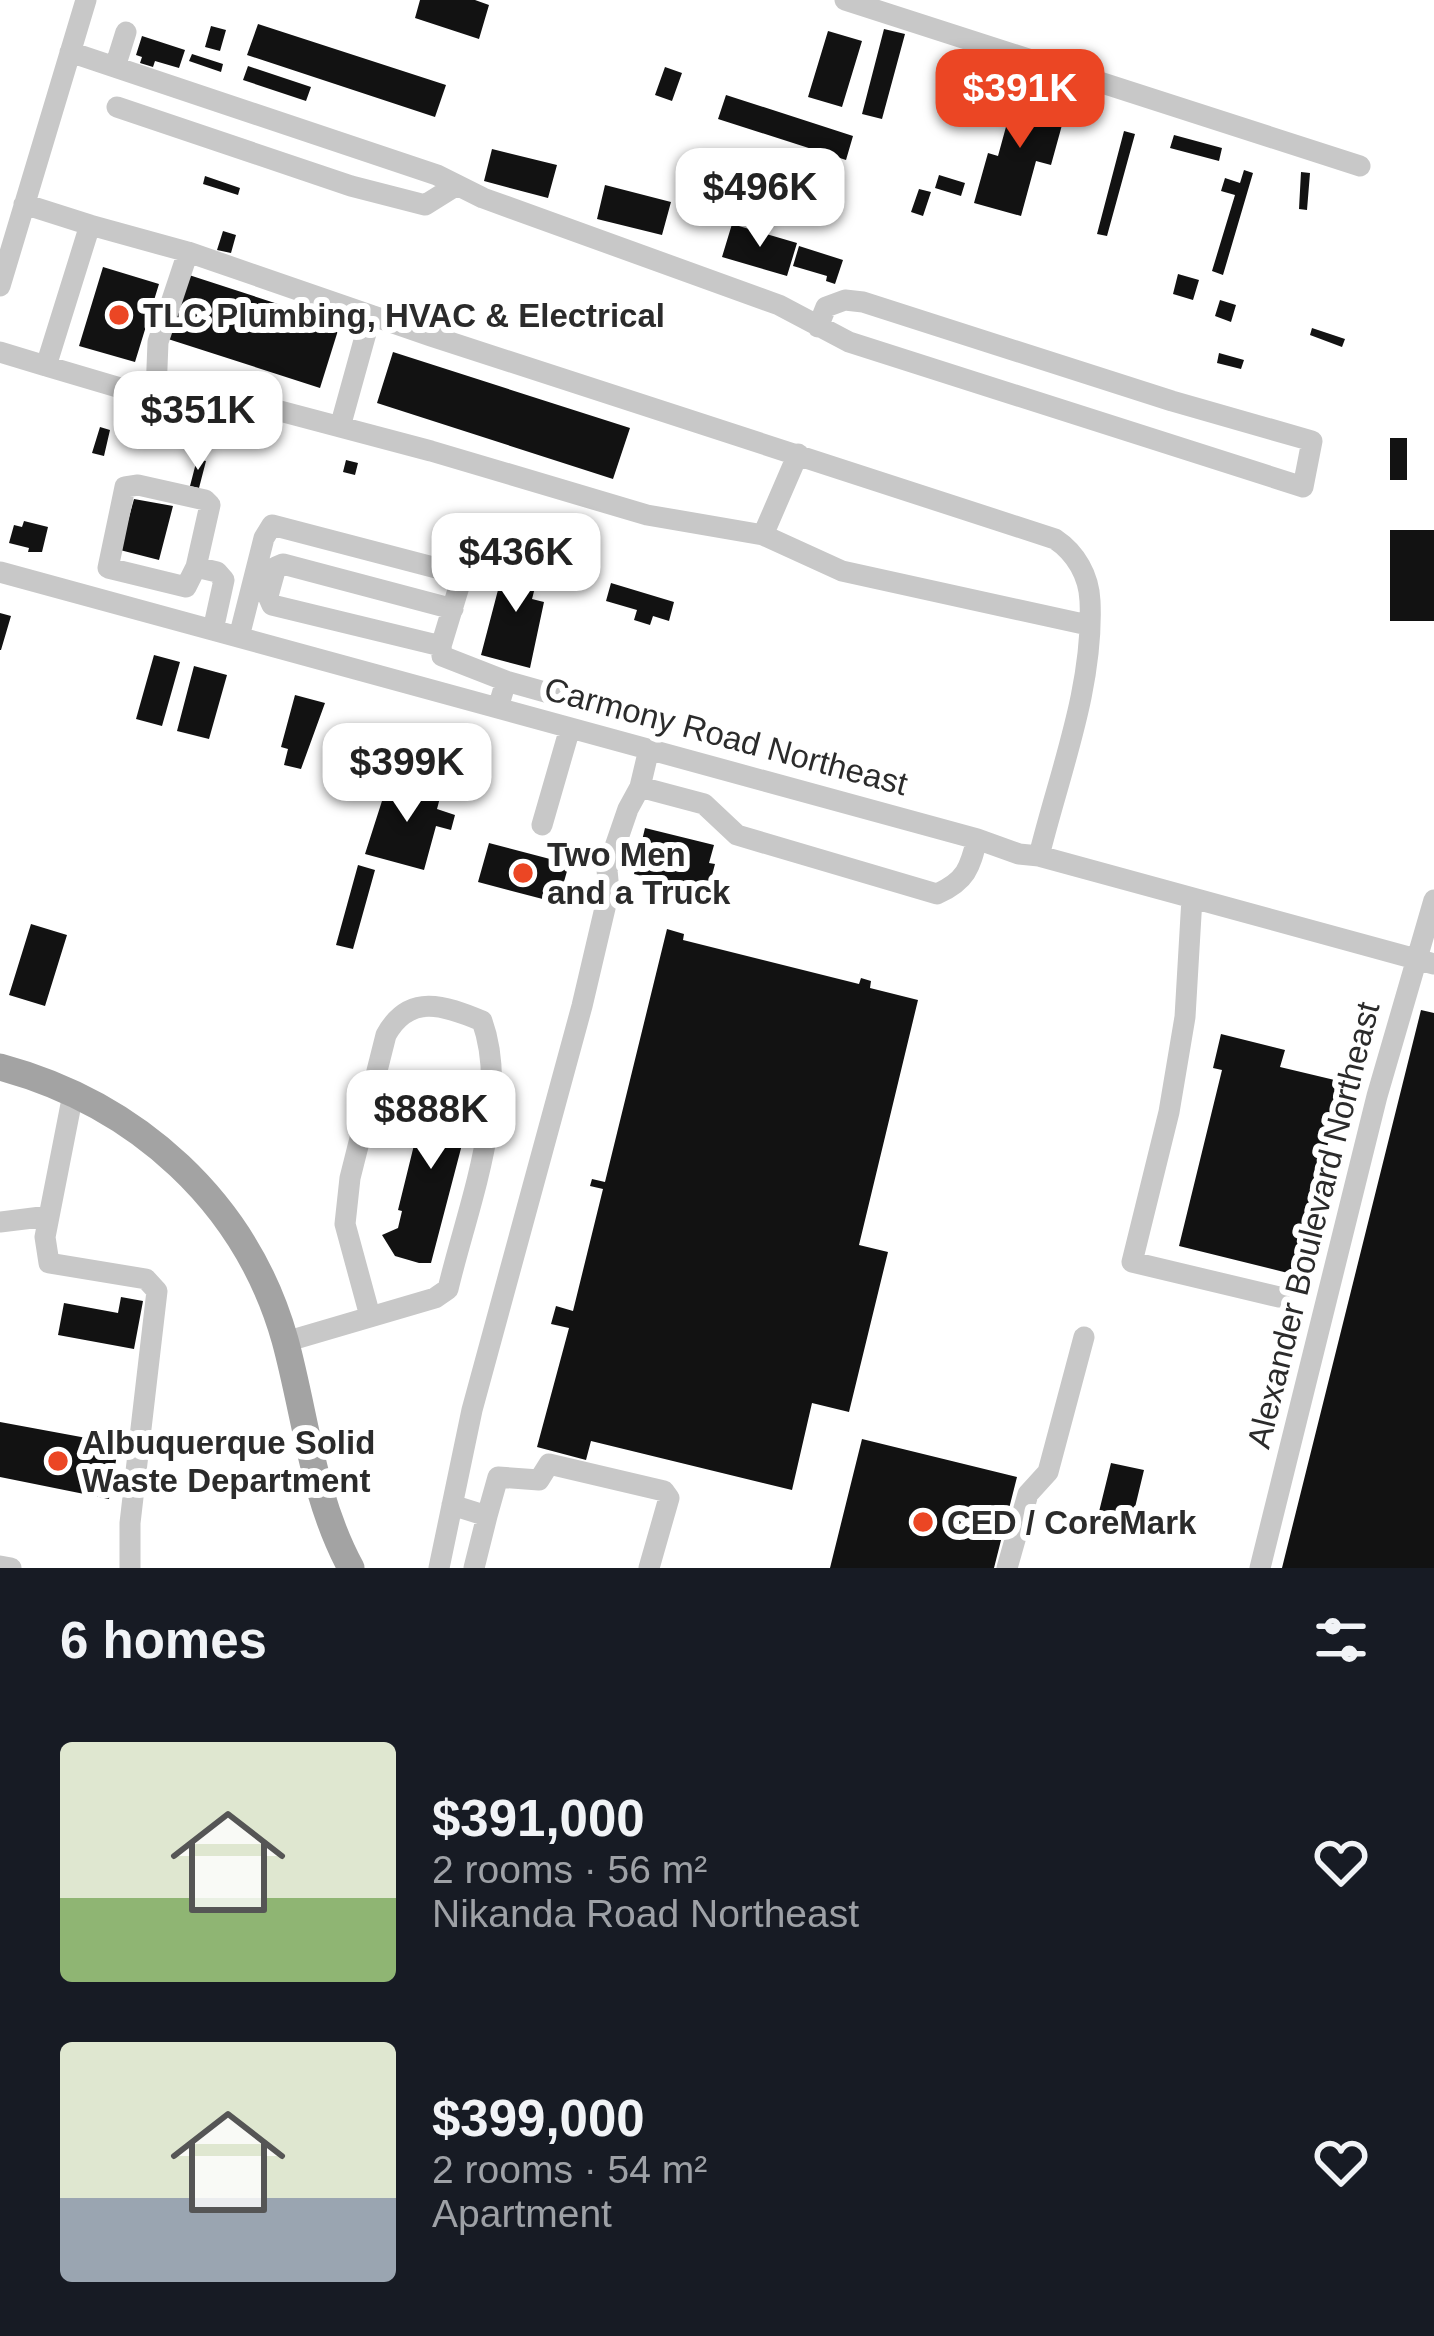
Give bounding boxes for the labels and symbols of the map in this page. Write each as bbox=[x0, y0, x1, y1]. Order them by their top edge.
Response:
pin: $391K bbox=[936, 49, 1104, 151]
pin: $496K bbox=[676, 148, 844, 250]
place label: TLC Plumbing, HVAC & Electrical bbox=[143, 297, 665, 334]
marker: TLC Plumbing, HVAC & Electrical bbox=[106, 302, 132, 328]
pin: $351K bbox=[114, 371, 282, 473]
pin: $436K bbox=[432, 513, 600, 615]
street label: Carmony Road Northeast bbox=[541, 670, 911, 802]
pin: $399K bbox=[323, 723, 491, 825]
place label: Two Men and a Truck bbox=[547, 836, 731, 911]
marker: Two Men and a Truck bbox=[510, 860, 536, 886]
street label: Alexander Boulevard Northeast bbox=[1240, 998, 1386, 1452]
pin: $888K bbox=[347, 1070, 515, 1172]
place label: Albuquerque Solid Waste Department bbox=[82, 1424, 375, 1499]
marker: Albuquerque Solid Waste Department bbox=[45, 1448, 71, 1474]
place label: CED / CoreMark bbox=[947, 1504, 1197, 1541]
marker: CED / CoreMark bbox=[910, 1509, 936, 1535]

